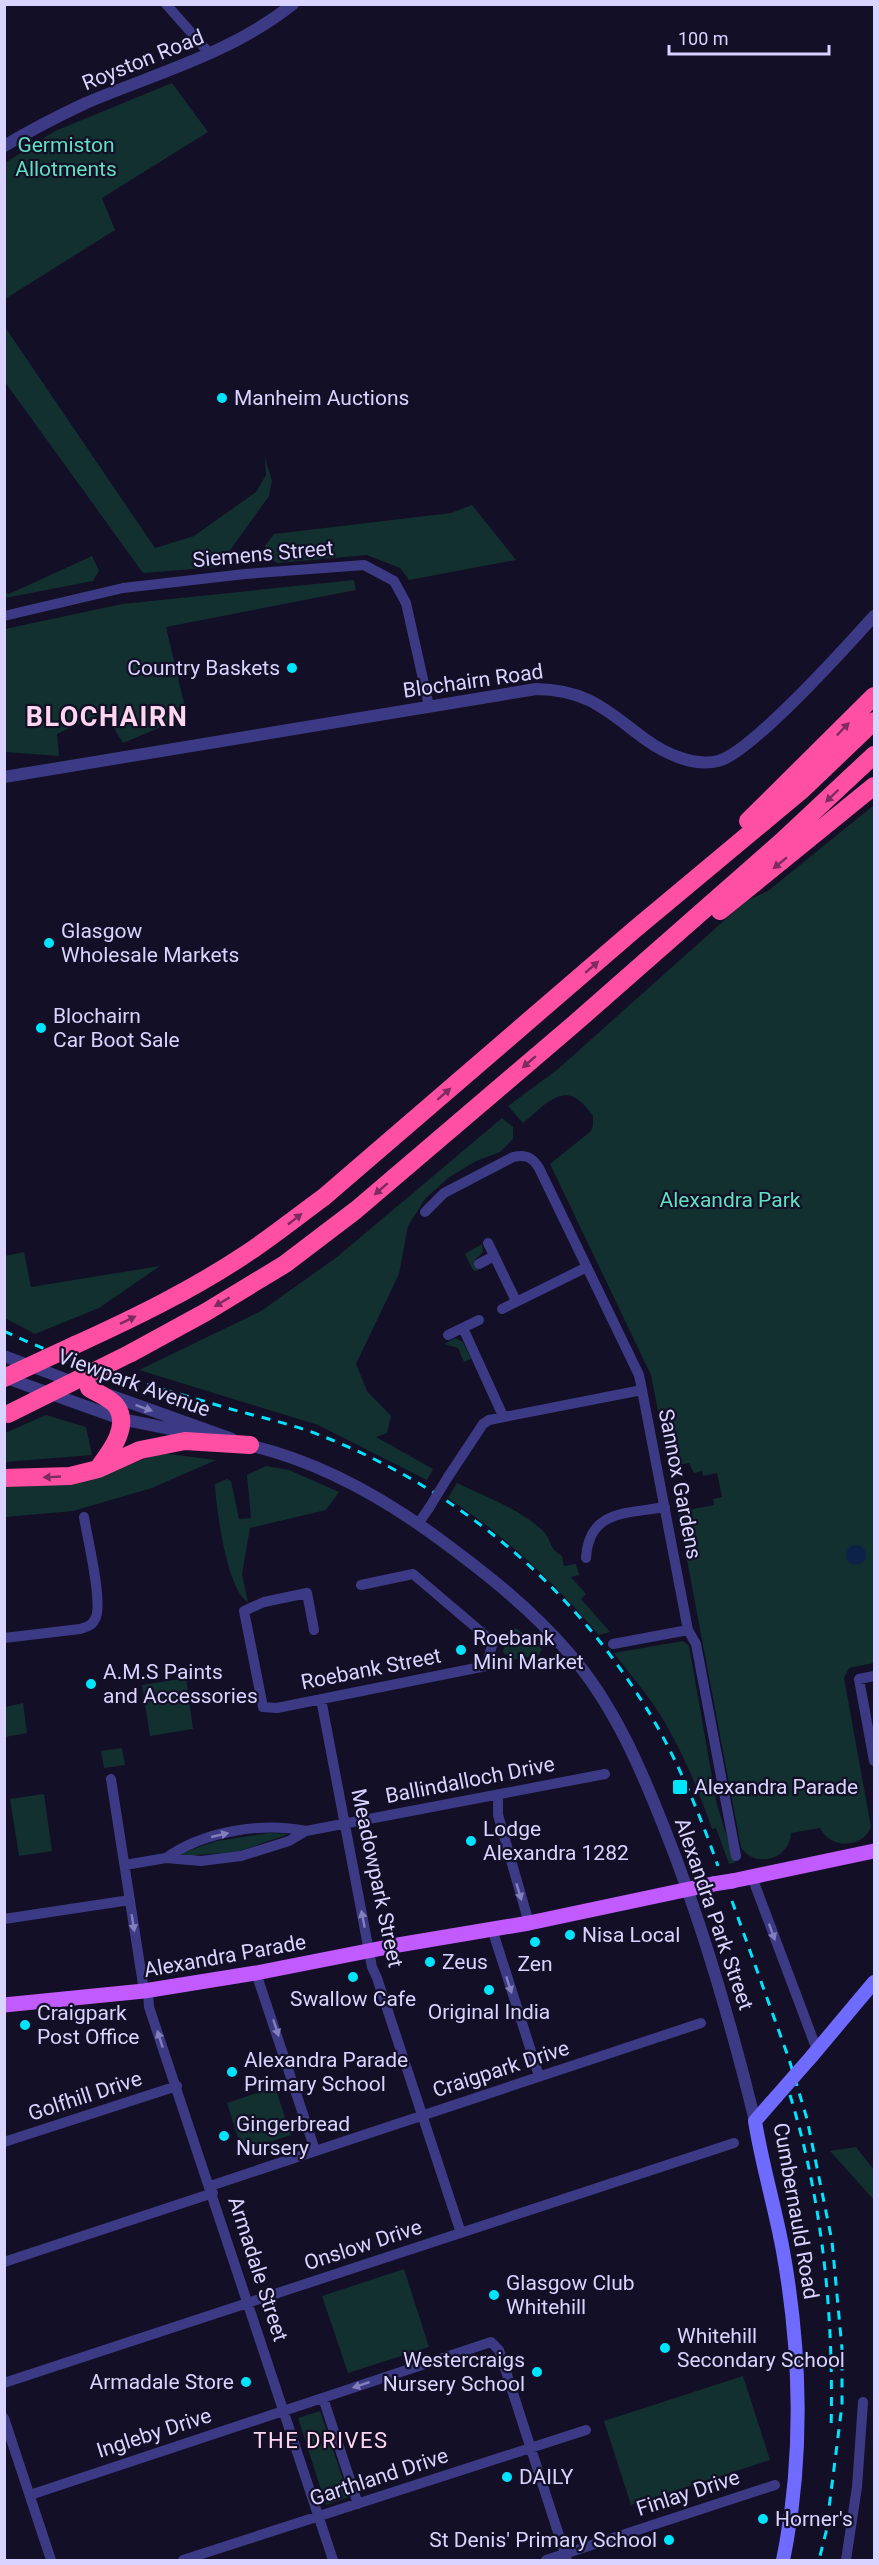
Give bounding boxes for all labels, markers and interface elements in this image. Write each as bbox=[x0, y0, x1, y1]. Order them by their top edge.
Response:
scale bar bbox=[669, 18, 830, 56]
street label: Royston Road bbox=[79, 25, 207, 95]
text: 100 m bbox=[678, 28, 729, 49]
park label: Germiston Allotments bbox=[15, 133, 117, 181]
place label: Manheim Auctions bbox=[234, 386, 409, 410]
marker: Manheim Auctions bbox=[215, 391, 229, 405]
street label: Siemens Street bbox=[192, 536, 335, 572]
place label: Country Baskets bbox=[127, 656, 280, 680]
street label: Blochairn Road bbox=[401, 659, 545, 703]
marker: Country Baskets bbox=[285, 661, 299, 675]
district label: BLOCHAIRN bbox=[26, 701, 188, 733]
one-way arrow bbox=[835, 723, 849, 737]
one-way arrow bbox=[826, 788, 840, 802]
one-way arrow bbox=[773, 856, 788, 868]
place label: Glasgow Wholesale Markets bbox=[61, 919, 239, 967]
marker: Glasgow Wholesale Markets bbox=[42, 936, 56, 950]
one-way arrow bbox=[584, 960, 600, 973]
place label: Blochairn Car Boot Sale bbox=[53, 1004, 180, 1052]
marker: Blochairn Car Boot Sale bbox=[34, 1021, 48, 1035]
one-way arrow bbox=[522, 1055, 537, 1068]
one-way arrow bbox=[436, 1088, 451, 1101]
one-way arrow bbox=[374, 1182, 389, 1195]
park label: Alexandra Park bbox=[660, 1188, 801, 1212]
one-way arrow bbox=[287, 1214, 302, 1226]
one-way arrow bbox=[214, 1296, 230, 1307]
one-way arrow bbox=[120, 1315, 137, 1325]
street label: Viewpark Avenue bbox=[55, 1344, 213, 1422]
one-way arrow bbox=[135, 1403, 153, 1413]
street label: Sannox Gardens bbox=[654, 1407, 706, 1561]
one-way arrow bbox=[42, 1472, 61, 1481]
place label: Roebank Mini Market bbox=[473, 1626, 584, 1674]
marker: Roebank Mini Market bbox=[454, 1643, 468, 1657]
street label: Roebank Street bbox=[299, 1644, 443, 1694]
place label: A.M.S Paints and Accessories bbox=[103, 1660, 258, 1708]
marker: A.M.S Paints and Accessories bbox=[84, 1677, 98, 1691]
street label: Ballindalloch Drive bbox=[383, 1752, 557, 1808]
place label: Alexandra Parade bbox=[694, 1775, 858, 1799]
marker: Alexandra Parade bbox=[671, 1778, 689, 1796]
street label: Meadowpark Street bbox=[346, 1786, 408, 1970]
street label: Alexandra Park Street bbox=[670, 1815, 758, 2013]
place label: Lodge Alexandra 1282 bbox=[483, 1817, 629, 1865]
one-way arrow bbox=[211, 1830, 229, 1840]
marker: Lodge Alexandra 1282 bbox=[464, 1834, 478, 1848]
one-way arrow bbox=[515, 1883, 524, 1901]
one-way arrow bbox=[358, 1909, 367, 1928]
one-way arrow bbox=[128, 1914, 137, 1933]
place label: Nisa Local bbox=[582, 1923, 680, 1947]
one-way arrow bbox=[768, 1923, 777, 1941]
marker: Nisa Local bbox=[563, 1928, 577, 1942]
street label: Alexandra Parade bbox=[142, 1930, 308, 1982]
marker: Zen bbox=[528, 1935, 542, 1949]
place label: Zeus bbox=[442, 1950, 488, 1974]
place label: Zen bbox=[517, 1952, 553, 1976]
marker: Zeus bbox=[423, 1955, 437, 1969]
marker: Swallow Cafe bbox=[346, 1970, 360, 1984]
one-way arrow bbox=[505, 1976, 515, 1994]
marker: Original India bbox=[482, 1983, 496, 1997]
place label: Swallow Cafe bbox=[290, 1987, 416, 2011]
place label: Original India bbox=[428, 2000, 550, 2024]
place label: Craigpark Post Office bbox=[37, 2001, 140, 2049]
marker: Craigpark Post Office bbox=[18, 2018, 32, 2032]
one-way arrow bbox=[271, 2019, 281, 2037]
one-way arrow bbox=[155, 2030, 164, 2048]
street label: Craigpark Drive bbox=[430, 2036, 572, 2102]
place label: Alexandra Parade Primary School bbox=[244, 2048, 408, 2096]
marker: Alexandra Parade Primary School bbox=[225, 2065, 239, 2079]
street label: Golfhill Drive bbox=[25, 2066, 145, 2126]
place label: Gingerbread Nursery bbox=[236, 2112, 350, 2160]
street label: Cumbernauld Road bbox=[769, 2121, 823, 2301]
marker: Gingerbread Nursery bbox=[217, 2129, 231, 2143]
street label: Armadale Street bbox=[223, 2194, 293, 2345]
street label: Onslow Drive bbox=[301, 2215, 425, 2275]
place label: Glasgow Club Whitehill bbox=[506, 2271, 635, 2319]
marker: Glasgow Club Whitehill bbox=[487, 2288, 501, 2302]
place label: Whitehill Secondary School bbox=[677, 2324, 845, 2372]
marker: Whitehill Secondary School bbox=[658, 2341, 672, 2355]
place label: Westercraigs Nursery School bbox=[383, 2348, 525, 2396]
marker: Westercraigs Nursery School bbox=[530, 2365, 544, 2379]
place label: Armadale Store bbox=[89, 2370, 234, 2394]
marker: Armadale Store bbox=[239, 2375, 253, 2389]
one-way arrow bbox=[352, 2381, 370, 2391]
street label: Ingleby Drive bbox=[94, 2403, 214, 2463]
district label: THE DRIVES bbox=[253, 2428, 389, 2453]
street label: Garthland Drive bbox=[307, 2443, 451, 2511]
place label: DAILY bbox=[519, 2465, 574, 2489]
street label: Finlay Drive bbox=[633, 2465, 743, 2521]
marker: DAILY bbox=[500, 2470, 514, 2484]
place label: Horner's bbox=[775, 2507, 853, 2531]
marker: Horner's bbox=[756, 2512, 770, 2526]
place label: St Denis' Primary School bbox=[429, 2528, 657, 2552]
marker: St Denis' Primary School bbox=[662, 2533, 676, 2547]

